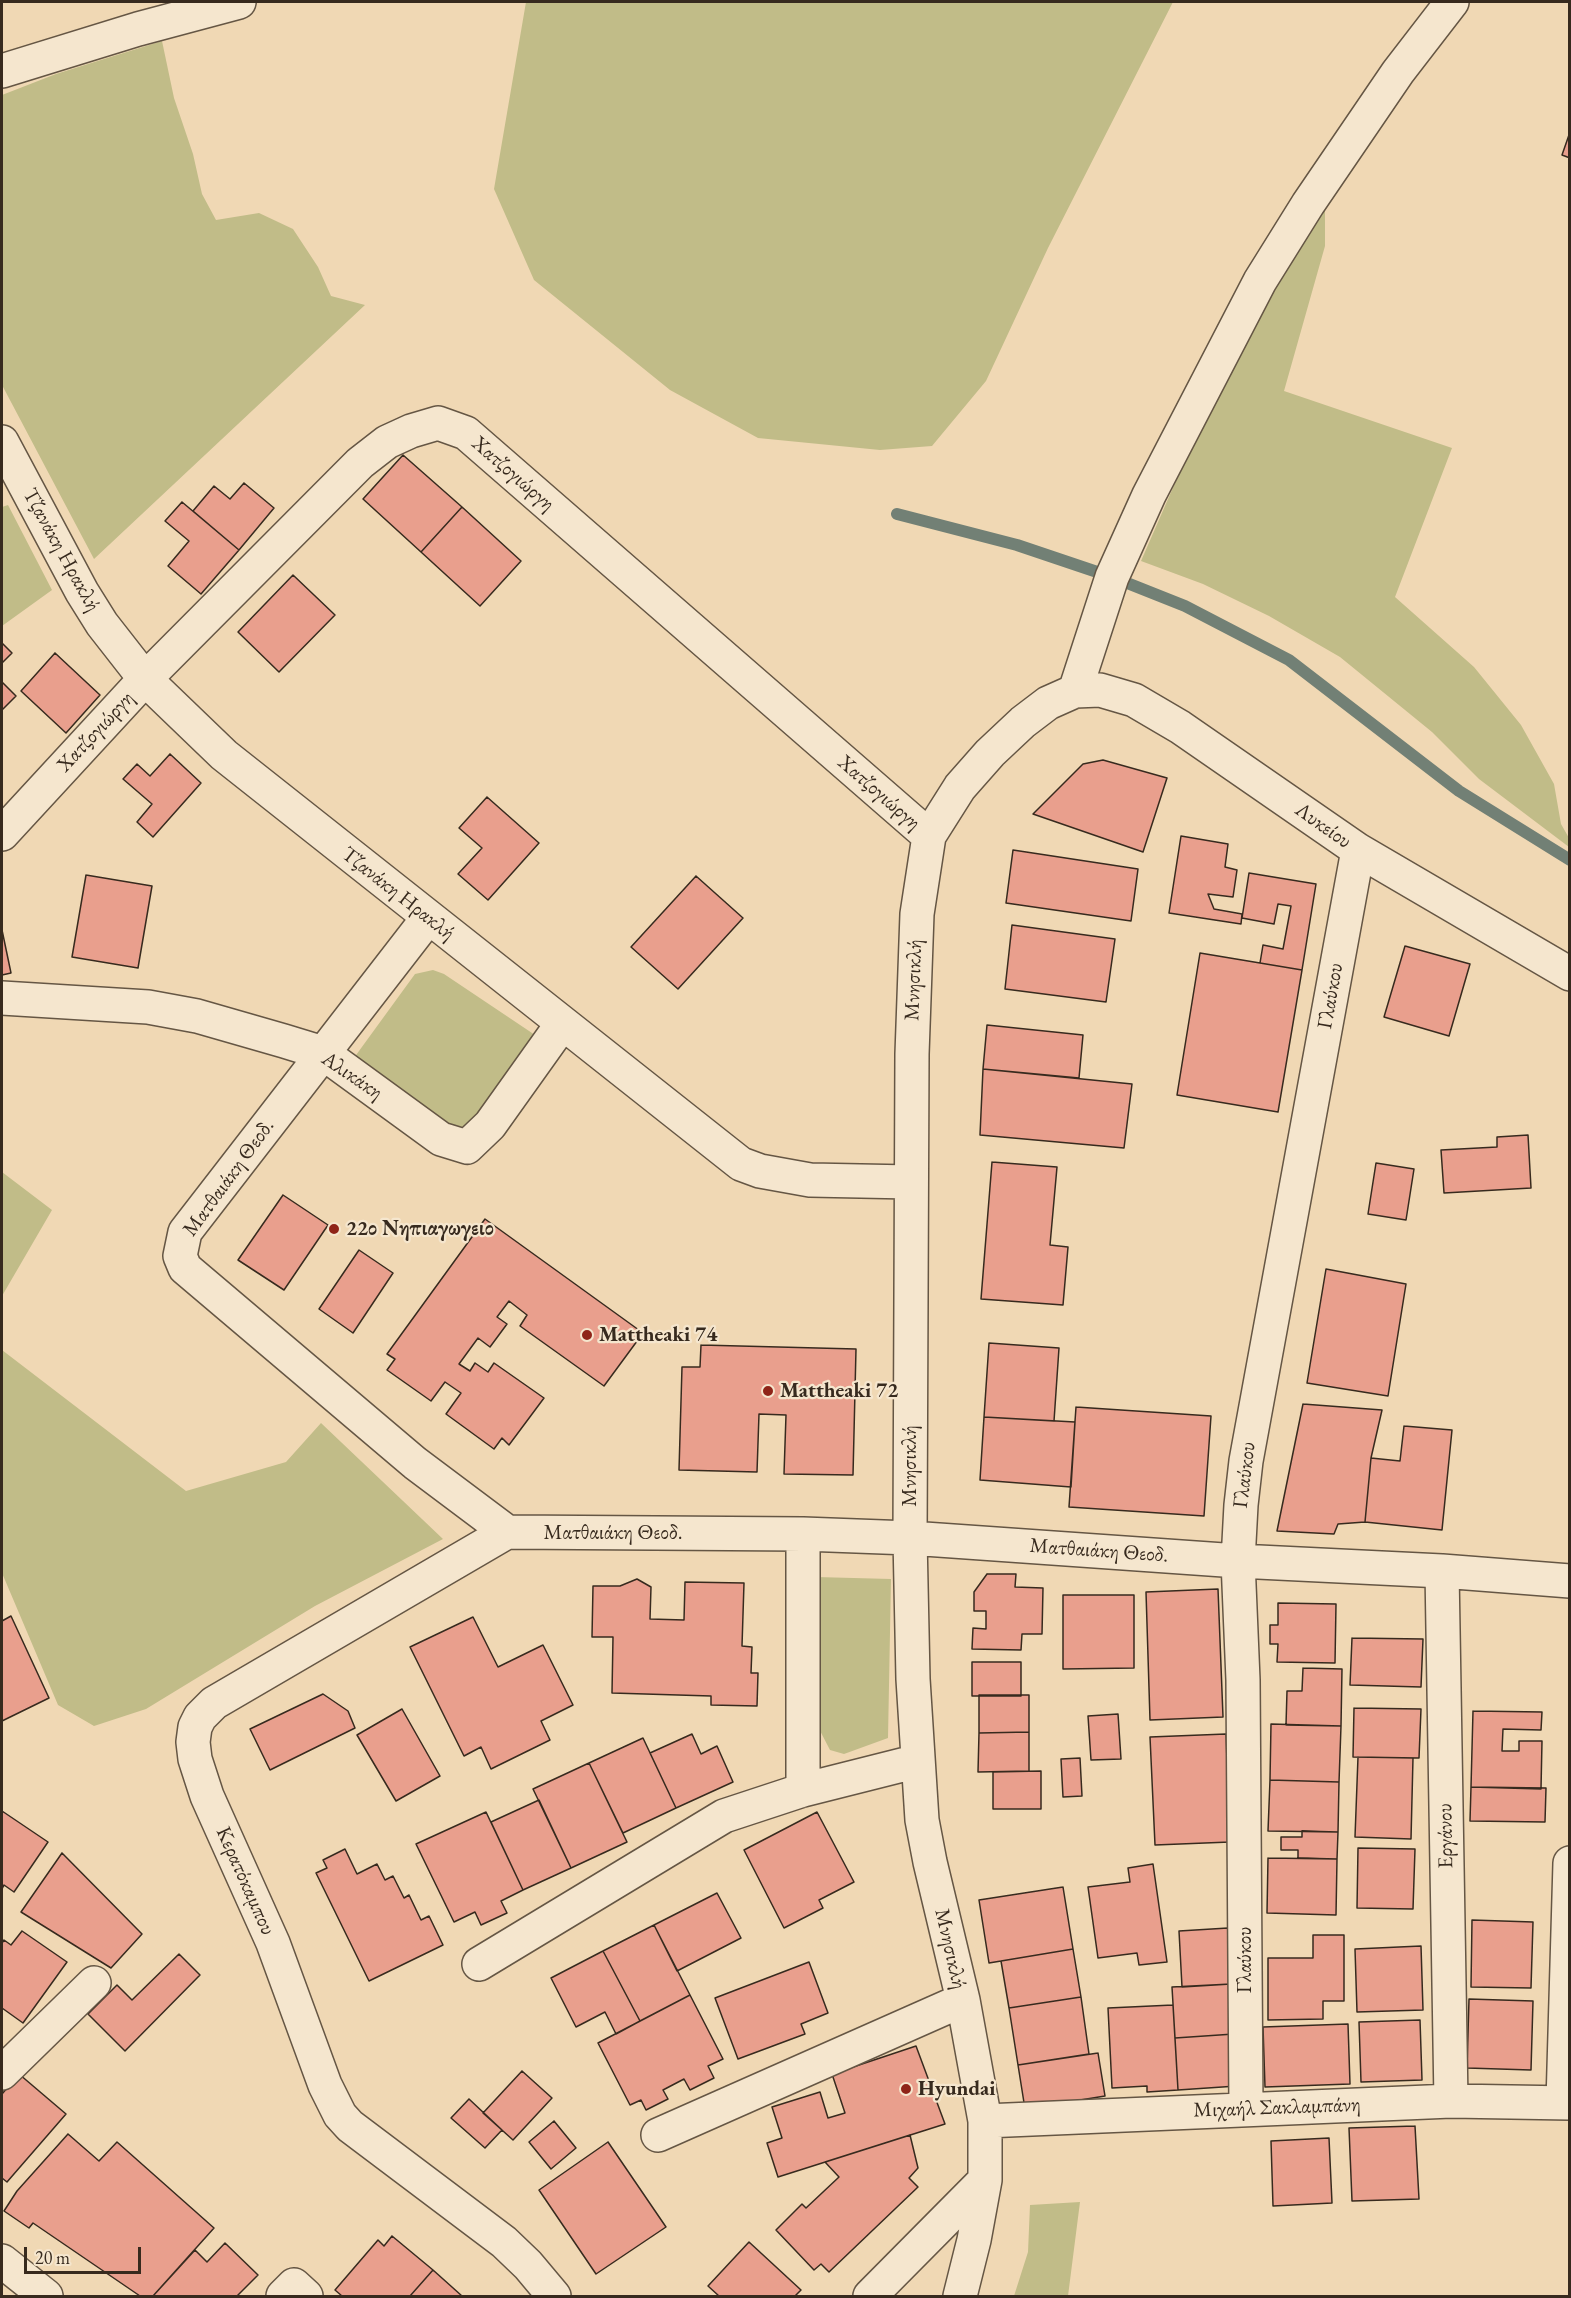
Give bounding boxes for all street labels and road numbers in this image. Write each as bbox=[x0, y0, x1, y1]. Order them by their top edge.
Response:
street label: Χατζογιώργη bbox=[466, 431, 560, 517]
street label: Τζανάκη Ηρακλή bbox=[17, 484, 105, 616]
street label: Χατζογιώργη bbox=[52, 686, 140, 778]
street label: Χατζογιώργη bbox=[832, 750, 926, 836]
street label: Λυκείου bbox=[1290, 798, 1356, 854]
street label: Τζανάκη Ηρακλή bbox=[336, 842, 460, 946]
street label: Μνησικλή bbox=[900, 939, 928, 1021]
street label: Γλαύκου bbox=[1313, 961, 1349, 1031]
street label: Αλικάκη bbox=[317, 1046, 387, 1106]
street label: Ματθαιάκη Θεοδ. bbox=[178, 1114, 280, 1242]
street label: Μνησικλή bbox=[897, 1425, 923, 1507]
street label: Γλαύκου bbox=[1228, 1440, 1262, 1510]
street label: Ματθαιάκη Θεοδ. bbox=[544, 1520, 682, 1546]
street label: Ματθαιάκη Θεοδ. bbox=[1029, 1534, 1169, 1568]
street label: Εργάνου bbox=[1433, 1803, 1459, 1869]
street label: Κερατόκαμπου bbox=[210, 1823, 280, 1939]
street label: Μνησικλή bbox=[929, 1906, 971, 1992]
street label: Γλαύκου bbox=[1232, 1927, 1258, 1993]
street label: Μιχαήλ Σακλαμπάνη bbox=[1193, 2092, 1361, 2124]

